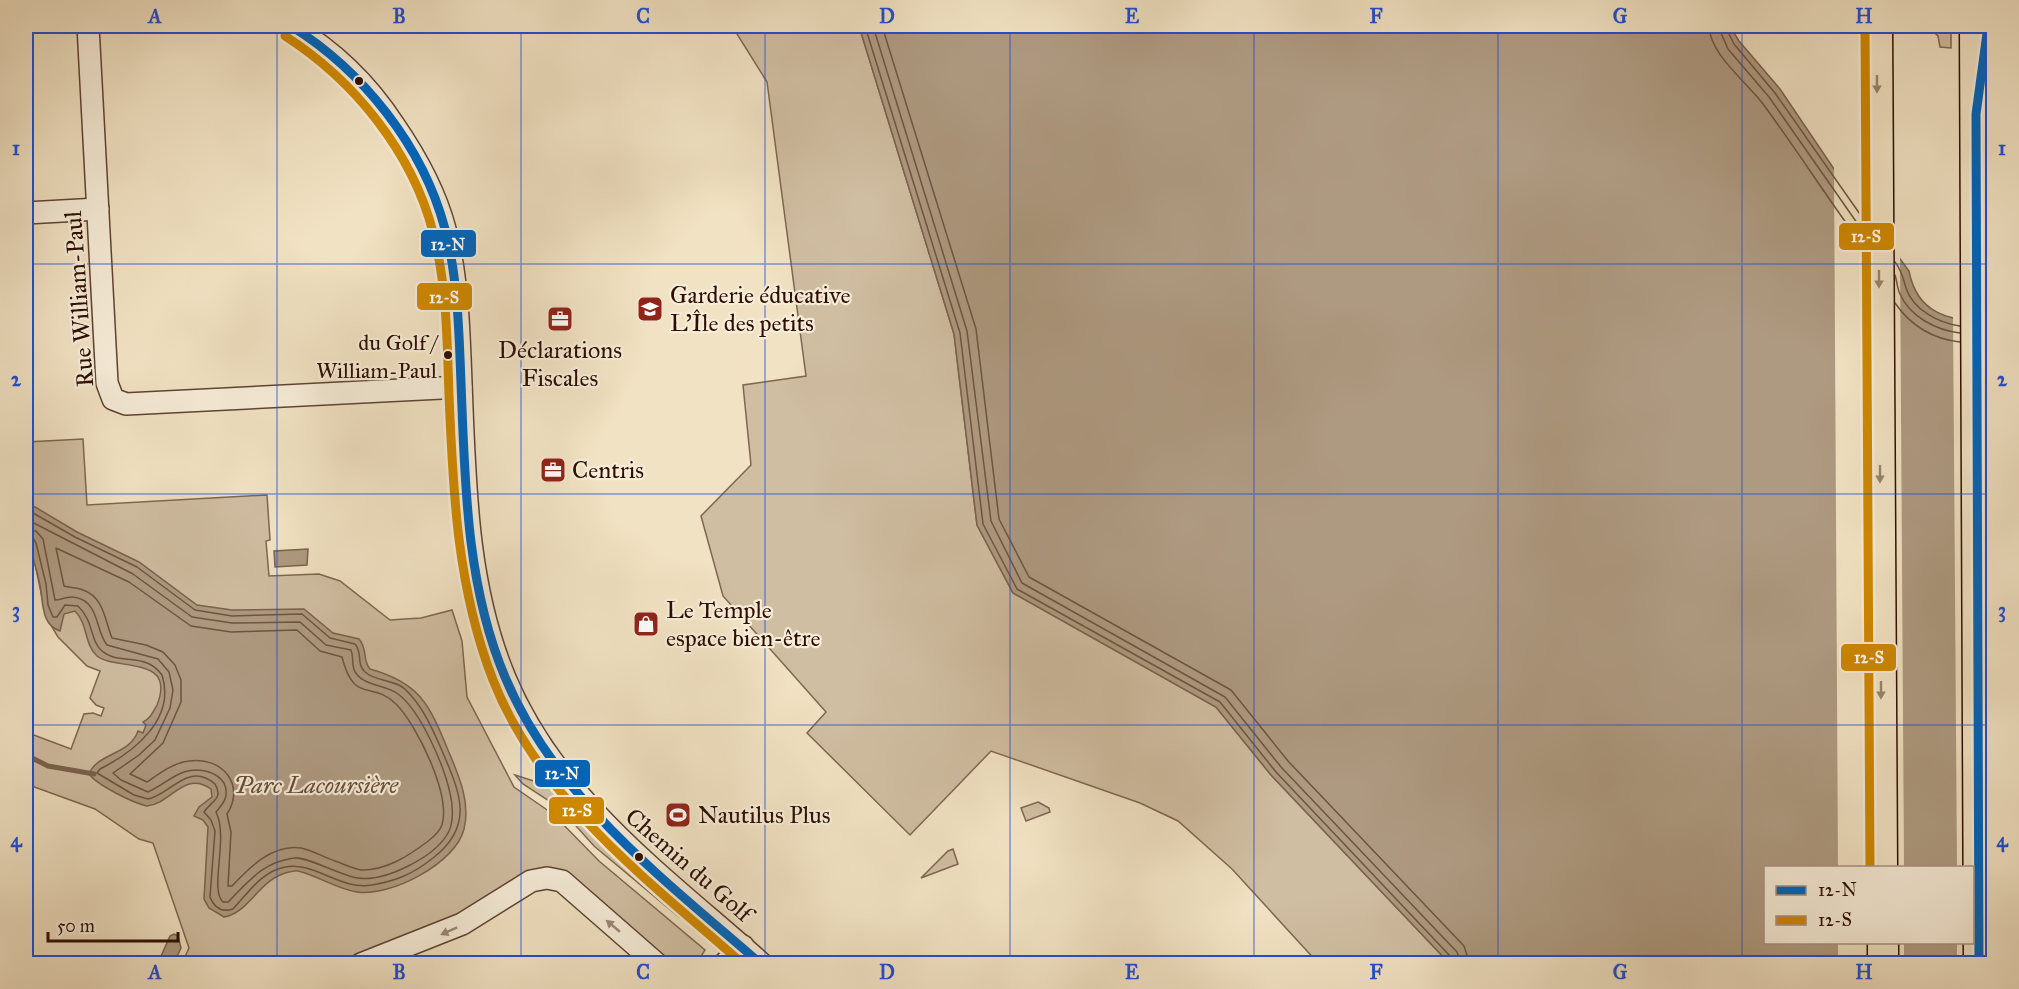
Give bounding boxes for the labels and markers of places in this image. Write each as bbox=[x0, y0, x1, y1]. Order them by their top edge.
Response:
unlabelled marker bbox=[353, 75, 365, 87]
place label: Garderie éducative L'Île des petits bbox=[670, 280, 850, 338]
school or university icon: Garderie éducative L'Île des petits bbox=[635, 294, 665, 324]
office icon: Déclarations Fiscales bbox=[545, 304, 575, 334]
place label: du Golf / William-Paul bbox=[316, 329, 439, 384]
place label: Déclarations Fiscales bbox=[498, 335, 622, 393]
marker: du Golf / William-Paul bbox=[442, 349, 454, 361]
office icon: Centris bbox=[538, 455, 568, 485]
place label: Centris bbox=[572, 455, 644, 485]
place label: Le Temple espace bien-être bbox=[666, 595, 820, 653]
shop icon: Le Temple espace bien-être bbox=[631, 609, 661, 639]
sports icon: Nautilus Plus bbox=[663, 800, 693, 830]
place label: Nautilus Plus bbox=[698, 800, 831, 830]
unlabelled marker bbox=[633, 851, 645, 863]

